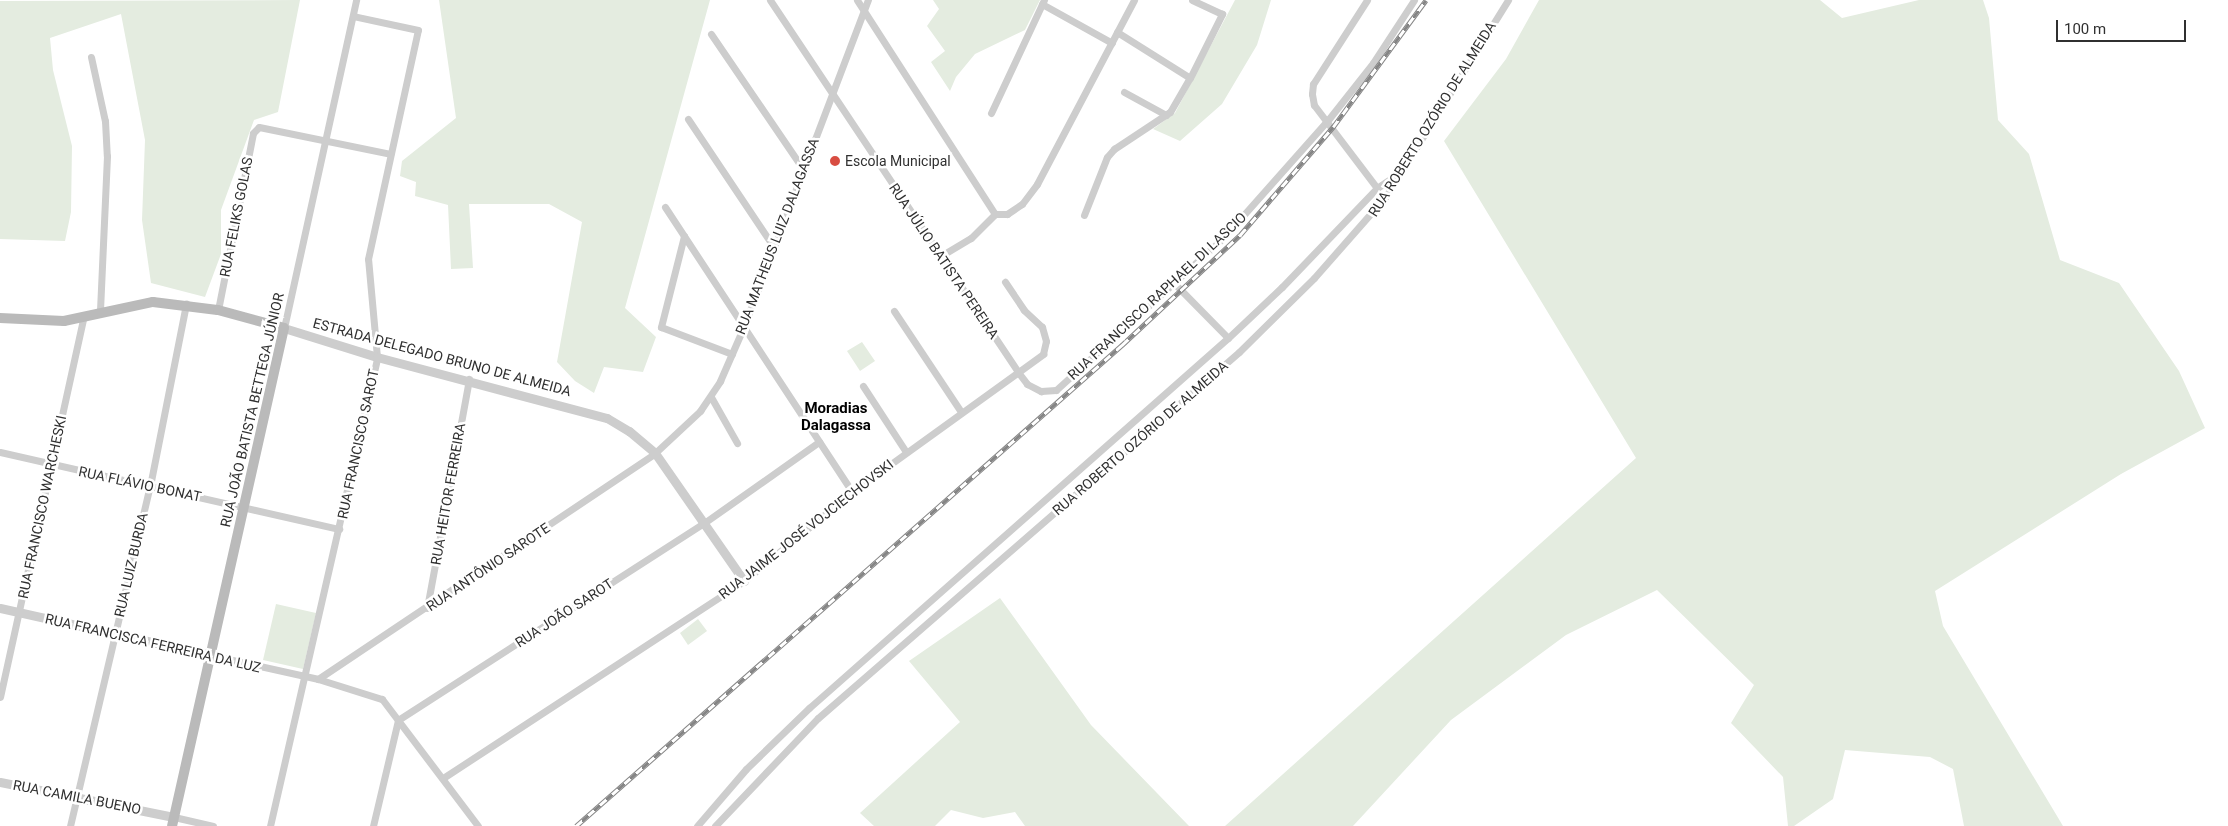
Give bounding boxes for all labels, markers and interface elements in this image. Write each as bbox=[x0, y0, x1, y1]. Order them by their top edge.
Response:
scale bar bbox=[2058, 10, 2188, 42]
street label: RUA ROBERTO OZÓRIO DE ALMEIDA bbox=[1365, 18, 1499, 220]
text: 100 m bbox=[2064, 20, 2106, 38]
street label: RUA MATHEUS LUIZ DALAGASSA bbox=[732, 135, 822, 337]
place label: Escola Municipal bbox=[845, 153, 951, 169]
street label: RUA FELIKS GOLAS bbox=[216, 155, 256, 279]
marker: Escola Municipal bbox=[829, 155, 841, 167]
street label: RUA JÚLIO BATISTA PEREIRA bbox=[886, 180, 1002, 342]
street label: RUA FRANCISCO RAPHAEL DI LASCIO bbox=[1064, 209, 1250, 383]
street label: RUA JOÃO BATISTA BETTEGA JÚNIOR bbox=[217, 291, 287, 529]
street label: ESTRADA DELEGADO BRUNO DE ALMEIDA bbox=[311, 314, 573, 400]
street label: RUA ROBERTO OZÓRIO DE ALMEIDA bbox=[1049, 357, 1231, 519]
street label: RUA FRANCISCO SAROT bbox=[334, 367, 382, 521]
district label: Moradias Dalagassa bbox=[801, 399, 871, 434]
street label: RUA FRANCISCO WARCHESKI bbox=[14, 414, 70, 600]
street label: RUA HEITOR FERREIRA bbox=[427, 422, 469, 566]
street label: RUA JAIME JOSÉ VOJCIECHOVSKI bbox=[715, 456, 897, 602]
street label: RUA FLÁVIO BONAT bbox=[77, 463, 203, 505]
street label: RUA LUIZ BURDA bbox=[111, 511, 151, 619]
street label: RUA ANTÔNIO SAROTE bbox=[423, 519, 553, 615]
street label: RUA JOÃO SAROT bbox=[512, 575, 616, 651]
street label: RUA FRANCISCA FERREIRA DA LUZ bbox=[44, 610, 262, 676]
street label: RUA CAMILA BUENO bbox=[12, 776, 142, 818]

